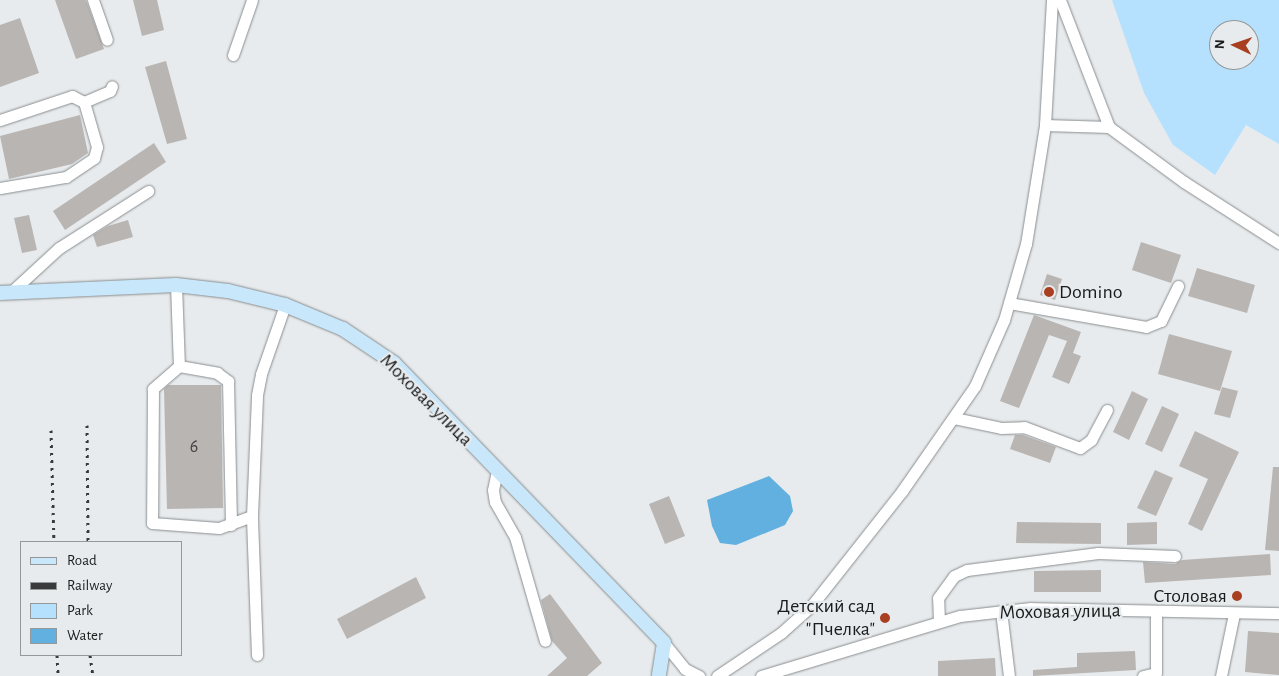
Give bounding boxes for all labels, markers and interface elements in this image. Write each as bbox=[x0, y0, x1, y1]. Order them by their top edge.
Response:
north arrow bbox=[1209, 20, 1259, 70]
text: N bbox=[1213, 39, 1227, 50]
place label: Domino bbox=[1059, 280, 1123, 304]
marker: Domino bbox=[1043, 286, 1055, 298]
street label: Моховая улица bbox=[374, 348, 478, 452]
house number: 6 bbox=[190, 436, 198, 458]
legend bbox=[20, 541, 182, 656]
text: Road bbox=[67, 553, 97, 568]
text: Railway bbox=[67, 578, 112, 593]
place label: Столовая bbox=[1153, 584, 1227, 608]
marker: Столовая bbox=[1231, 590, 1243, 602]
place label: Детский сад "Пчелка" bbox=[777, 594, 875, 641]
street label: Моховая улица bbox=[999, 599, 1121, 625]
text: Park bbox=[67, 603, 93, 618]
marker: Детский сад "Пчелка" bbox=[879, 612, 891, 624]
text: Water bbox=[67, 628, 103, 643]

